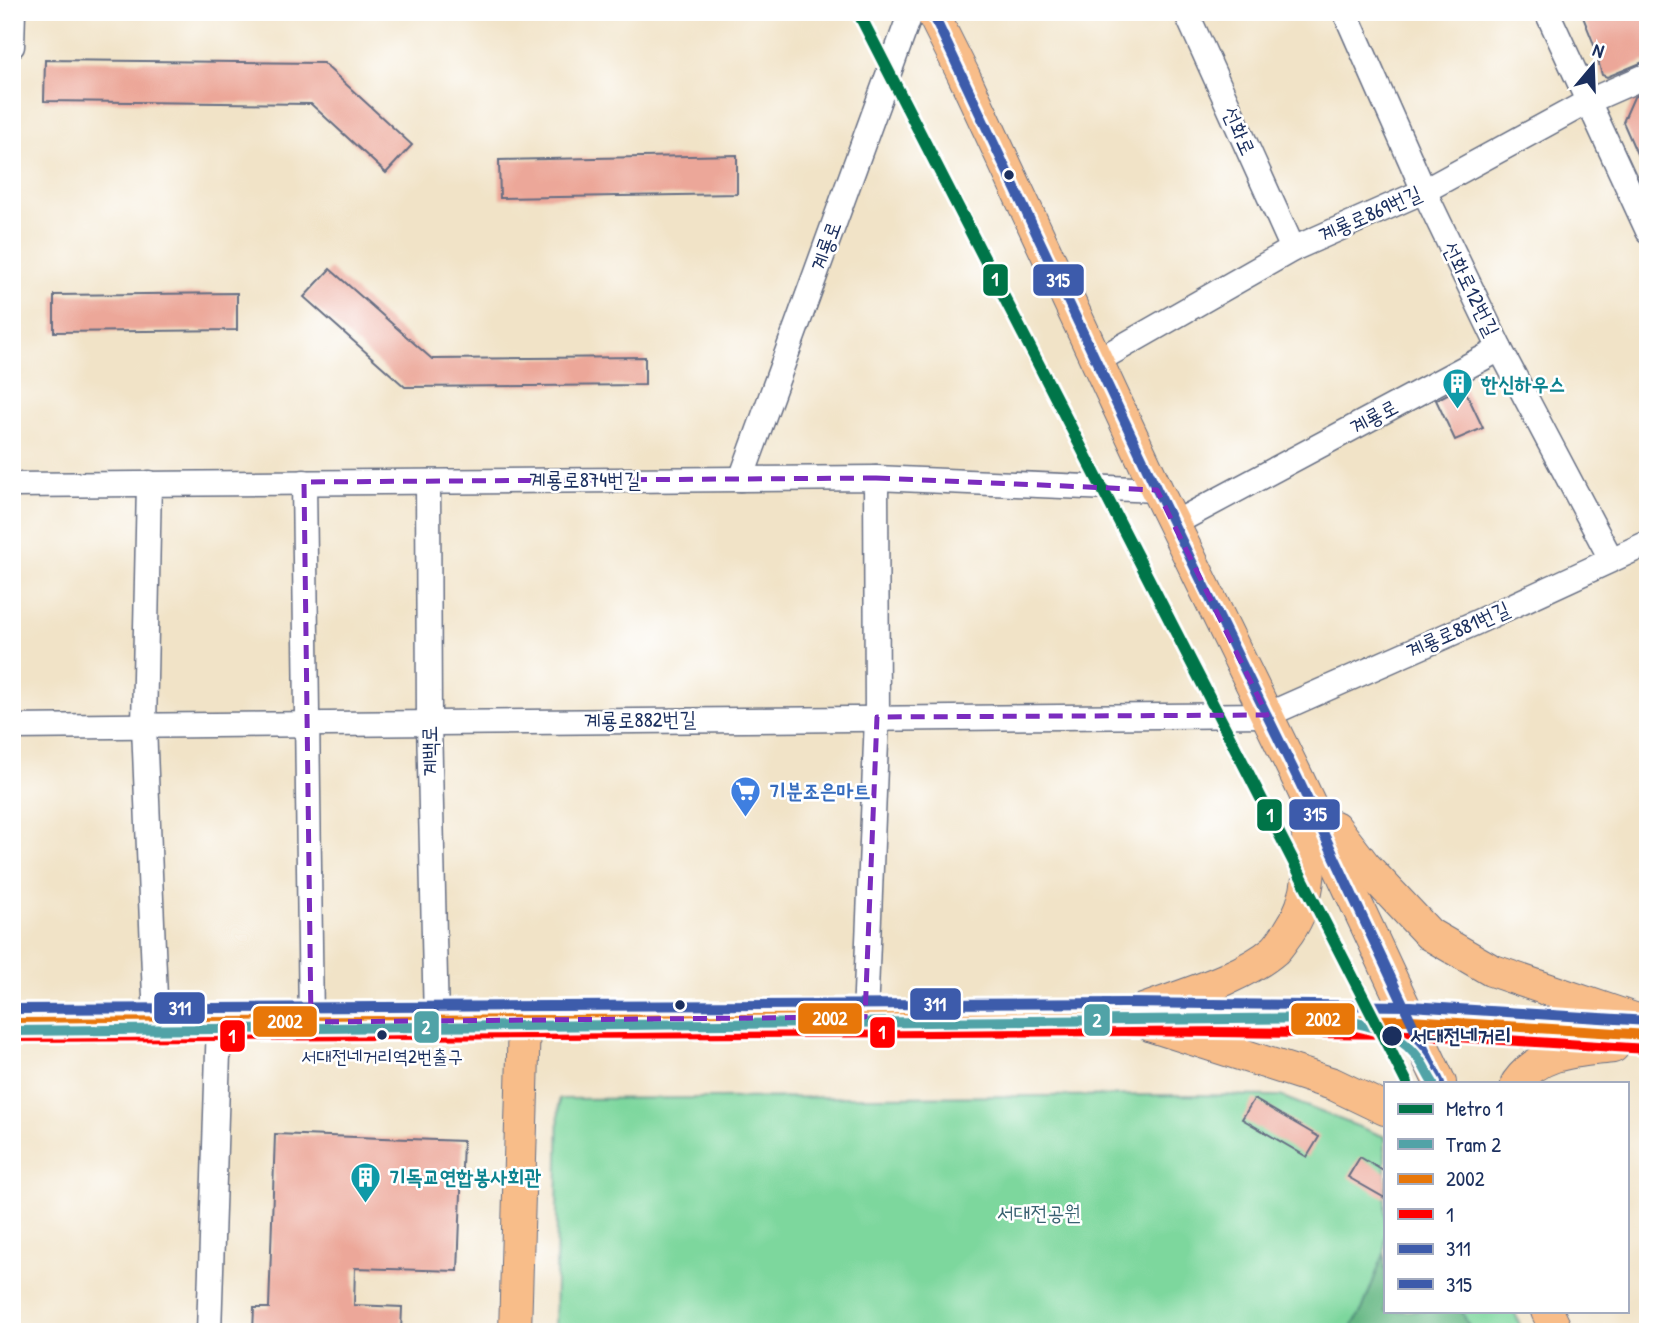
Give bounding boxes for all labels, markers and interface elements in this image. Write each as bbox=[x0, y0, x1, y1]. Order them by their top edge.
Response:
north arrow bbox=[1558, 32, 1628, 102]
text: N bbox=[1590, 36, 1608, 64]
street label: 선화로 bbox=[1216, 102, 1263, 160]
unlabelled marker bbox=[1002, 168, 1016, 182]
street label: 계룡로869번길 bbox=[1314, 178, 1426, 249]
street label: 계룡로 bbox=[803, 217, 848, 275]
street label: 선화로12번길 bbox=[1436, 237, 1507, 341]
line badge: 1 bbox=[982, 263, 1009, 297]
line badge: 315 bbox=[1032, 263, 1085, 297]
text: 1 bbox=[992, 266, 999, 292]
text: 315 bbox=[1046, 267, 1071, 293]
building icon: 한신하우스 bbox=[1441, 367, 1475, 411]
place label: 한신하우스 bbox=[1480, 369, 1566, 398]
street label: 계룡로 bbox=[1345, 392, 1403, 441]
street label: 계룡로874번길 bbox=[529, 465, 641, 494]
street label: 계룡로881번길 bbox=[1402, 594, 1514, 665]
street label: 계룡로882번길 bbox=[583, 704, 697, 735]
street label: 계백로 bbox=[415, 725, 444, 777]
supermarket icon: 기분조은마트 bbox=[729, 774, 763, 818]
place label: 기분조은마트 bbox=[769, 776, 870, 805]
line badge: 1 bbox=[1256, 798, 1283, 832]
line badge: 315 bbox=[1288, 798, 1341, 831]
text: 315 bbox=[1303, 801, 1328, 827]
text: 1 bbox=[1267, 802, 1274, 828]
line badge: 311 bbox=[909, 987, 962, 1021]
line badge: 311 bbox=[153, 991, 206, 1025]
text: 311 bbox=[924, 991, 946, 1017]
text: 311 bbox=[169, 995, 191, 1021]
unlabelled marker bbox=[673, 998, 687, 1012]
line badge: 2002 bbox=[797, 1002, 863, 1035]
line badge: 2002 bbox=[1290, 1002, 1356, 1036]
line badge: 2 bbox=[1083, 1003, 1111, 1037]
line badge: 2002 bbox=[252, 1005, 318, 1038]
text: 2002 bbox=[813, 1005, 848, 1031]
text: 2002 bbox=[1306, 1006, 1341, 1032]
text: 2 bbox=[1093, 1007, 1102, 1033]
text: 2002 bbox=[268, 1008, 303, 1034]
line badge: 2 bbox=[413, 1010, 440, 1044]
text: 2 bbox=[422, 1014, 431, 1040]
line badge: 1 bbox=[869, 1016, 896, 1049]
line badge: 1 bbox=[219, 1019, 246, 1053]
text: 1 bbox=[879, 1019, 886, 1045]
place label: 서대전네거리 bbox=[1410, 1021, 1511, 1050]
text: 1 bbox=[229, 1023, 236, 1049]
marker: 서대전네거리 bbox=[1380, 1024, 1404, 1048]
marker: 서대전네거리역2번출구 bbox=[375, 1028, 389, 1042]
place label: 서대전네거리역2번출구 bbox=[301, 1043, 463, 1069]
legend bbox=[1384, 1082, 1628, 1312]
text: Metro 1 bbox=[1446, 1094, 1503, 1123]
text: Tram 2 bbox=[1446, 1130, 1501, 1159]
building icon: 기독교연합봉사회관 bbox=[349, 1160, 383, 1204]
place label: 기독교연합봉사회관 bbox=[389, 1162, 541, 1191]
text: 2002 bbox=[1446, 1164, 1485, 1193]
park label: 서대전공원 bbox=[997, 1198, 1081, 1227]
text: 1 bbox=[1446, 1200, 1454, 1229]
text: 311 bbox=[1446, 1234, 1471, 1263]
text: 315 bbox=[1446, 1270, 1472, 1299]

